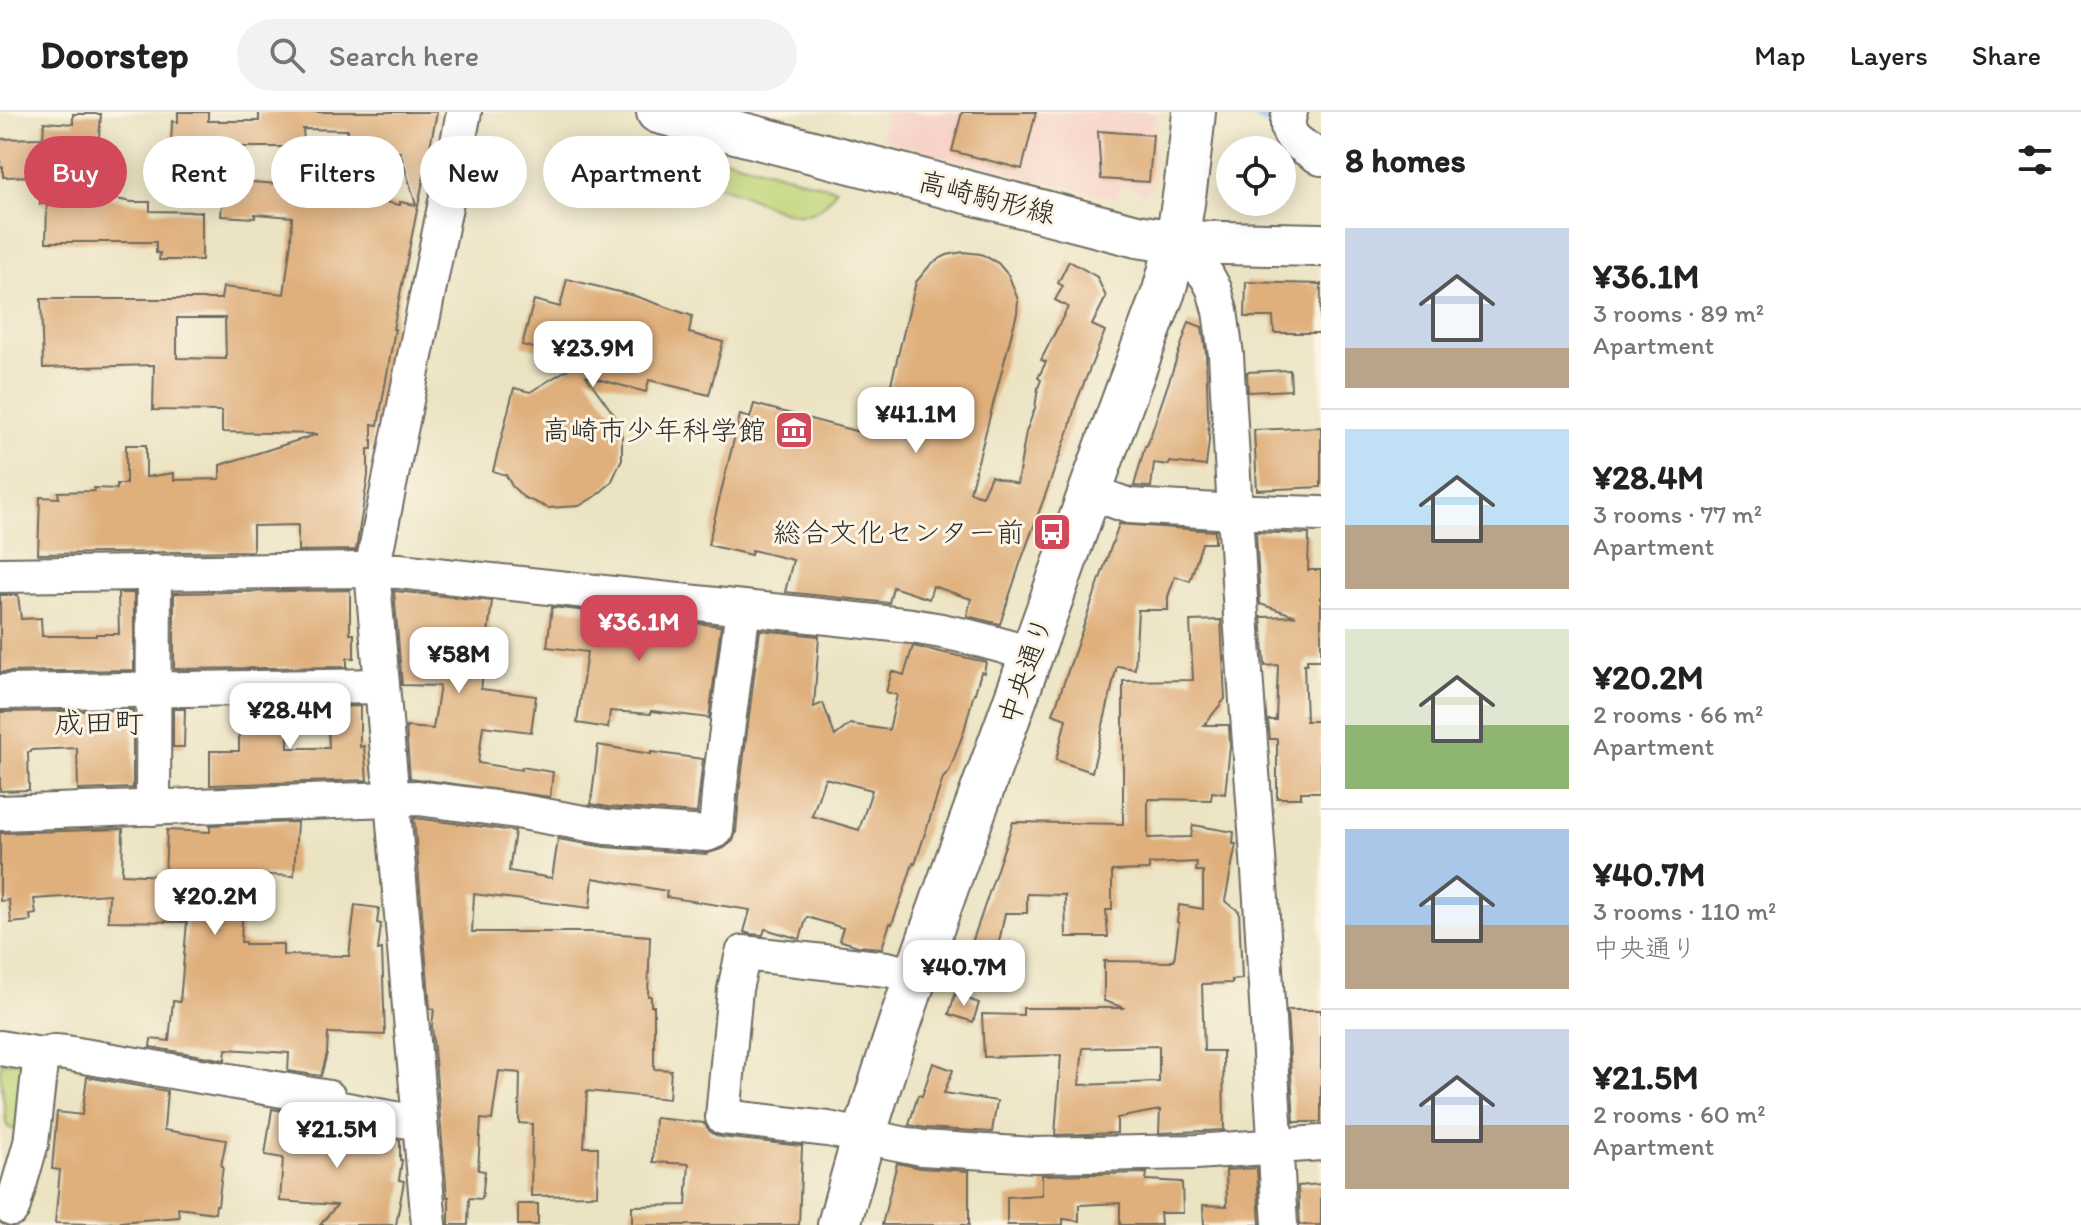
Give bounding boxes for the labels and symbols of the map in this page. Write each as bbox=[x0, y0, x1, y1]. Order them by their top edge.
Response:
street label: 高崎駒形線 bbox=[915, 164, 1059, 230]
pin: ¥23.9M bbox=[528, 321, 658, 389]
pin: ¥41.1M bbox=[851, 387, 981, 455]
museum icon: 高崎市少年科学館 bbox=[773, 409, 815, 451]
place label: 高崎市少年科学館 bbox=[542, 413, 766, 447]
bus stop icon: 総合文化センター前 bbox=[1031, 511, 1073, 553]
place label: 総合文化センター前 bbox=[773, 515, 1024, 549]
pin: ¥36.1M bbox=[574, 595, 704, 663]
street label: 中央通り bbox=[991, 612, 1059, 728]
pin: ¥58M bbox=[412, 627, 506, 695]
pin: ¥28.4M bbox=[225, 683, 355, 751]
district label: 成田町 bbox=[54, 704, 144, 741]
pin: ¥20.2M bbox=[150, 869, 280, 937]
pin: ¥40.7M bbox=[899, 940, 1029, 1008]
pin: ¥21.5M bbox=[272, 1102, 402, 1170]

